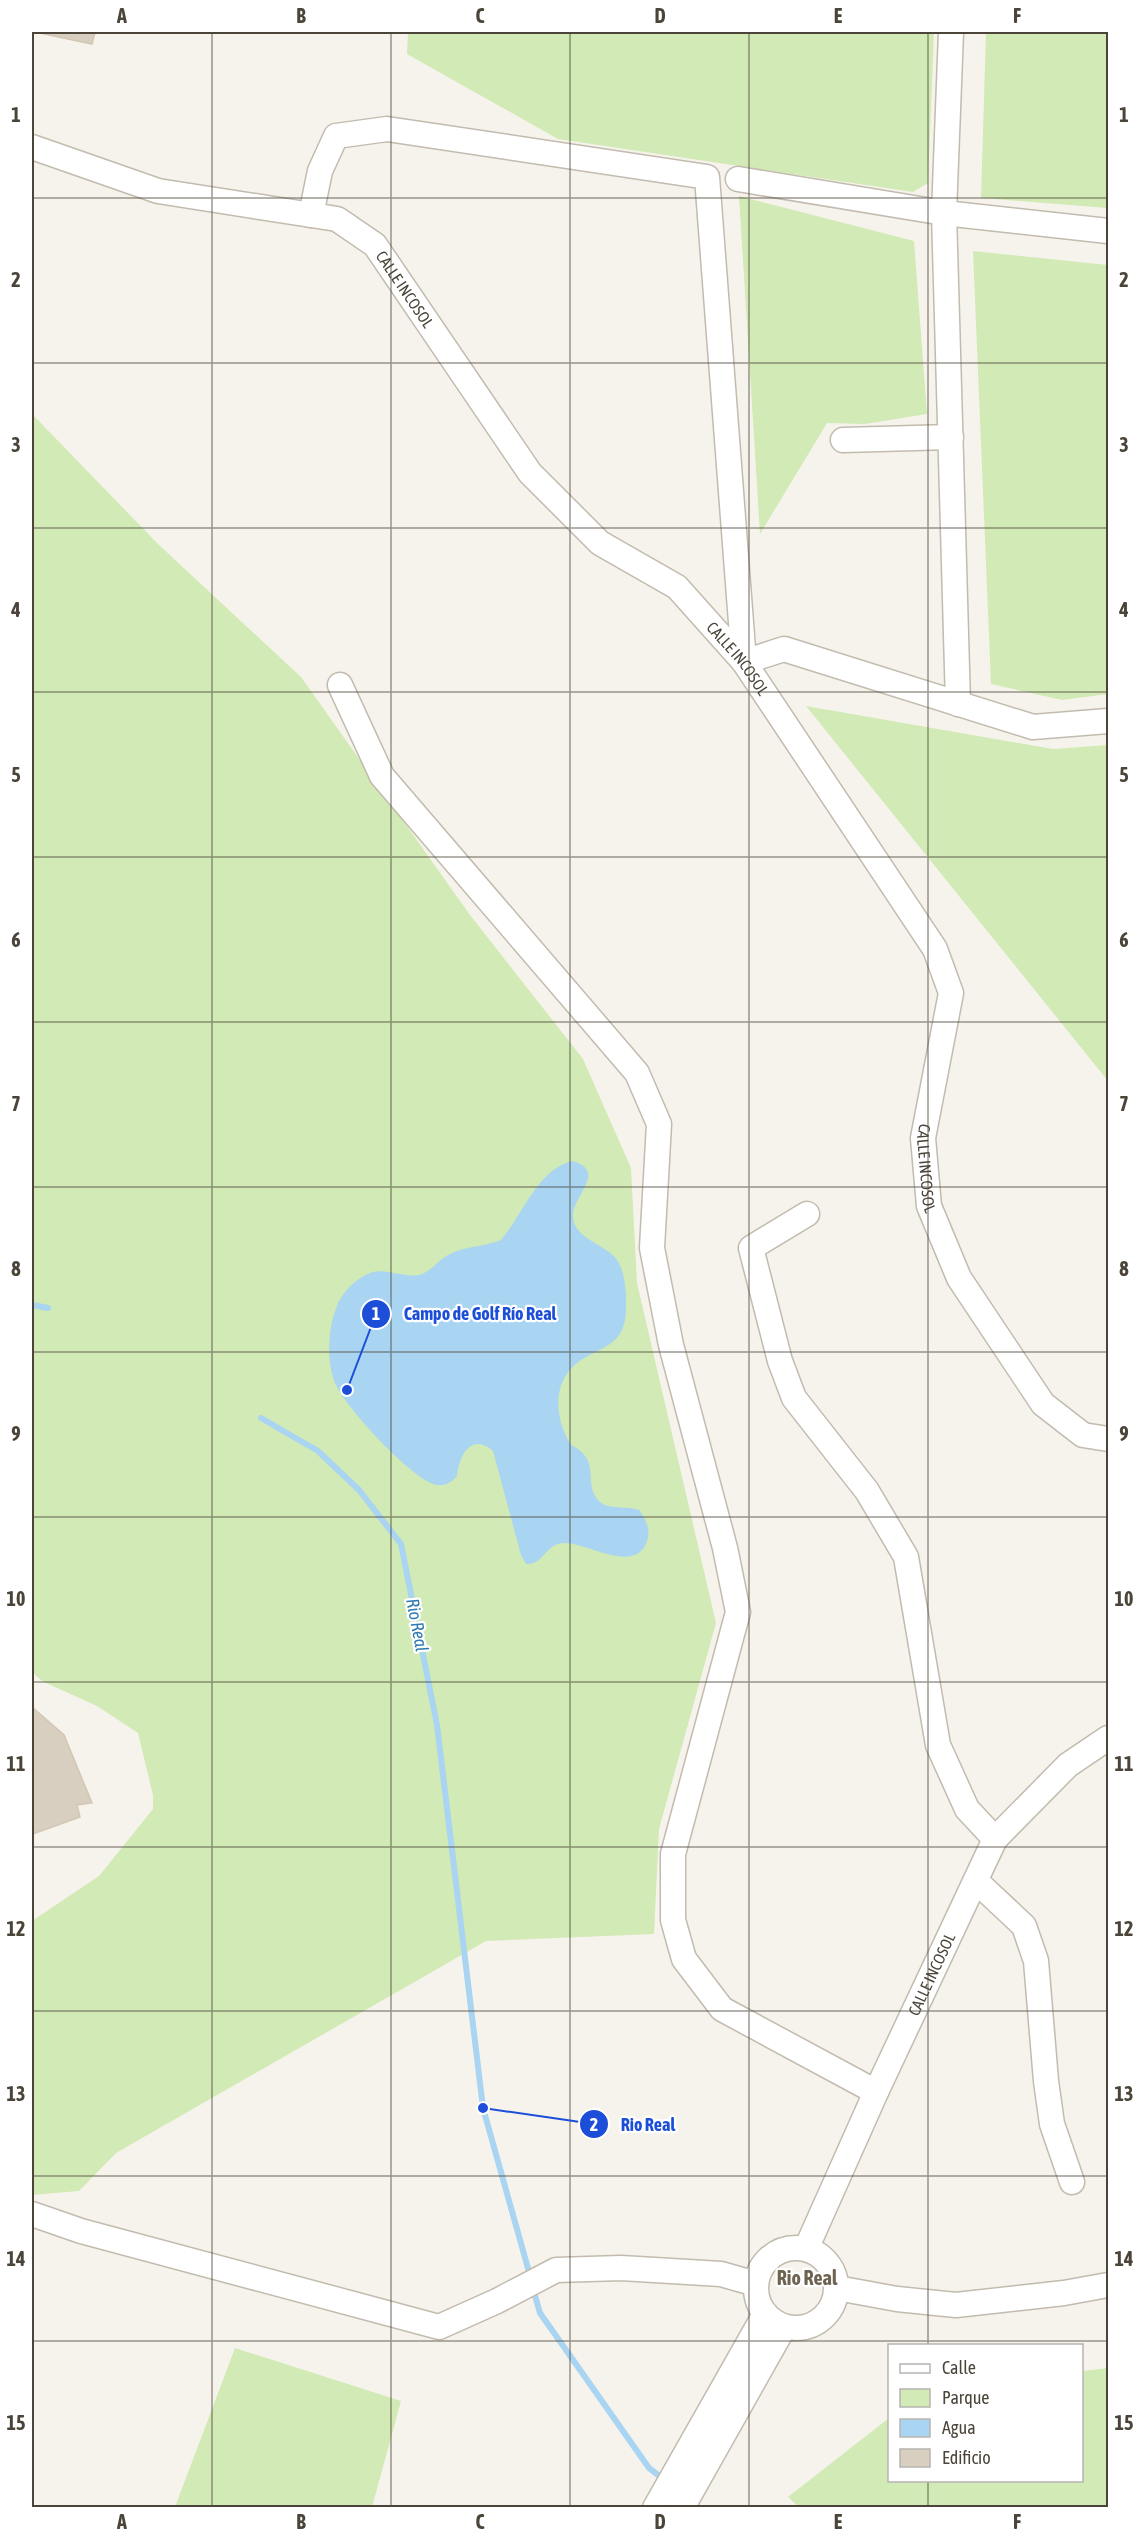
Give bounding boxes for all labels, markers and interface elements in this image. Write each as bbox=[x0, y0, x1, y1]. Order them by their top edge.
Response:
text: A bbox=[116, 4, 127, 27]
text: B bbox=[296, 4, 306, 27]
text: C bbox=[476, 4, 485, 27]
text: D bbox=[654, 4, 666, 27]
text: E bbox=[834, 4, 843, 27]
text: F bbox=[1013, 4, 1021, 27]
text: 1 bbox=[11, 103, 21, 126]
text: 1 bbox=[1119, 103, 1129, 126]
street label: CALLE INCOSOL bbox=[373, 247, 438, 331]
text: 2 bbox=[11, 268, 21, 291]
text: 2 bbox=[1119, 268, 1129, 291]
text: 3 bbox=[11, 433, 21, 456]
text: 3 bbox=[1119, 433, 1129, 456]
text: 4 bbox=[10, 598, 21, 621]
text: 4 bbox=[1118, 598, 1129, 621]
street label: CALLE INCOSOL bbox=[703, 618, 773, 699]
text: 5 bbox=[11, 763, 21, 786]
text: 5 bbox=[1119, 763, 1129, 786]
text: 6 bbox=[11, 928, 21, 951]
text: 6 bbox=[1119, 928, 1129, 951]
text: 7 bbox=[11, 1092, 21, 1115]
text: 7 bbox=[1119, 1092, 1129, 1115]
street label: CALLE INCOSOL bbox=[914, 1122, 940, 1216]
text: 8 bbox=[11, 1257, 21, 1280]
text: 8 bbox=[1119, 1257, 1129, 1280]
callout: Campo de Golf Río Real bbox=[361, 1296, 568, 1332]
text: 1 bbox=[372, 1303, 380, 1324]
text: Campo de Golf Río Real bbox=[404, 1303, 557, 1324]
text: 9 bbox=[11, 1422, 21, 1445]
text: 9 bbox=[1119, 1422, 1129, 1445]
text: 10 bbox=[7, 1587, 25, 1610]
text: 10 bbox=[1115, 1587, 1133, 1610]
water label: Rio Real bbox=[402, 1596, 433, 1653]
text: 11 bbox=[7, 1752, 25, 1775]
text: 11 bbox=[1115, 1752, 1133, 1775]
text: 12 bbox=[7, 1917, 25, 1940]
text: 12 bbox=[1115, 1917, 1133, 1940]
street label: CALLE INCOSOL bbox=[904, 1930, 959, 2018]
text: 13 bbox=[7, 2082, 25, 2105]
text: 13 bbox=[1115, 2082, 1133, 2105]
callout: Rio Real bbox=[579, 2106, 687, 2142]
text: 2 bbox=[590, 2114, 598, 2135]
text: Rio Real bbox=[621, 2114, 675, 2135]
text: 14 bbox=[7, 2247, 25, 2270]
text: 14 bbox=[1115, 2247, 1133, 2270]
district label: Rio Real bbox=[777, 2266, 838, 2289]
legend bbox=[888, 2344, 1083, 2482]
text: Calle bbox=[942, 2357, 976, 2378]
text: Parque bbox=[942, 2387, 990, 2408]
text: 15 bbox=[7, 2411, 25, 2434]
text: 15 bbox=[1115, 2411, 1133, 2434]
text: Agua bbox=[942, 2417, 976, 2438]
text: Edificio bbox=[942, 2447, 991, 2468]
text: A bbox=[116, 2510, 127, 2533]
text: B bbox=[296, 2510, 306, 2533]
text: C bbox=[476, 2510, 485, 2533]
text: D bbox=[654, 2510, 666, 2533]
text: E bbox=[834, 2510, 843, 2533]
text: F bbox=[1013, 2510, 1021, 2533]

